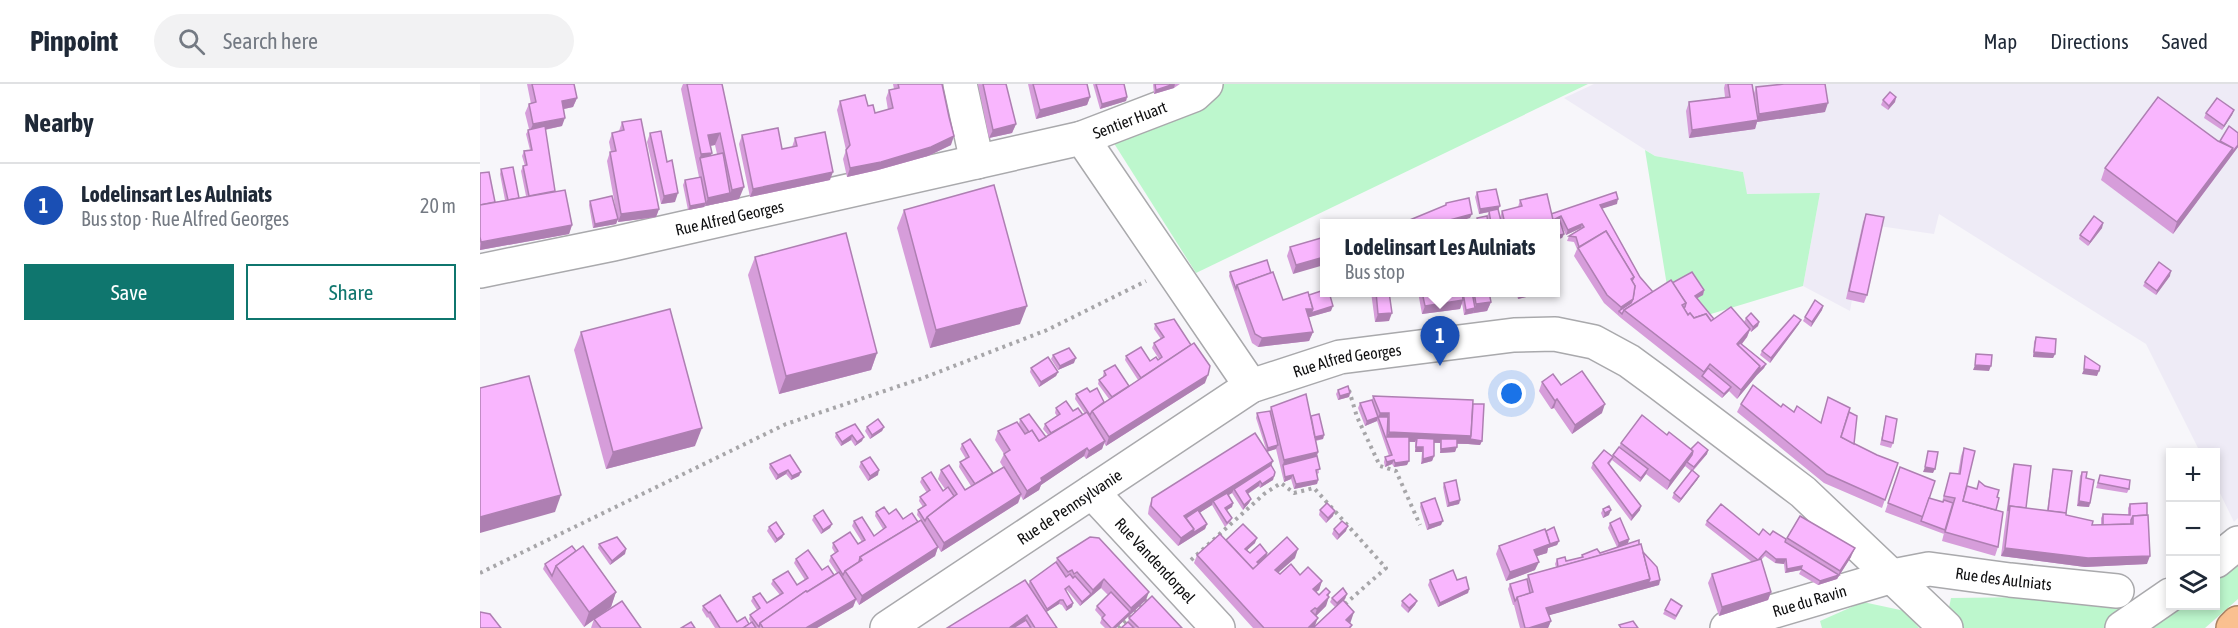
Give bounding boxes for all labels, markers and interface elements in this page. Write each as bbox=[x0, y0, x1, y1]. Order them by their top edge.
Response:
search box bbox=[154, 14, 574, 68]
text: Pinpoint bbox=[30, 25, 118, 57]
icon: search bbox=[175, 25, 208, 58]
text: Search here bbox=[223, 28, 318, 54]
text: Map bbox=[1983, 29, 2017, 53]
text: Directions bbox=[2050, 29, 2129, 53]
text: Saved bbox=[2162, 29, 2208, 53]
street label: Sentier Huart bbox=[1090, 97, 1170, 142]
text: Nearby bbox=[24, 108, 94, 138]
text: Lodelinsart Les Aulniats bbox=[81, 181, 272, 207]
text: 1 bbox=[39, 194, 48, 217]
text: 20 m bbox=[420, 194, 456, 217]
street label: Rue Alfred Georges bbox=[674, 197, 786, 239]
text: Bus stop · Rue Alfred Georges bbox=[81, 207, 289, 230]
popup bbox=[1320, 219, 1560, 297]
text: Lodelinsart Les Aulniats bbox=[1344, 234, 1536, 260]
text: Bus stop bbox=[1344, 260, 1405, 283]
button: Save bbox=[24, 264, 234, 320]
button: Share bbox=[246, 264, 456, 320]
pin: 1 bbox=[1420, 316, 1460, 366]
street label: Rue Alfred Georges bbox=[1291, 340, 1402, 381]
your location bbox=[1497, 379, 1526, 408]
map controls bbox=[2166, 448, 2220, 610]
button: + bbox=[2166, 448, 2220, 502]
street label: Rue de Pennsylvanie bbox=[1014, 466, 1125, 548]
button: − bbox=[2166, 502, 2220, 556]
street label: Rue Vandendorpel bbox=[1111, 514, 1199, 607]
button: layers bbox=[2166, 556, 2220, 610]
street label: Rue des Aulniats bbox=[1954, 564, 2053, 593]
street label: Rue du Ravin bbox=[1770, 581, 1849, 620]

